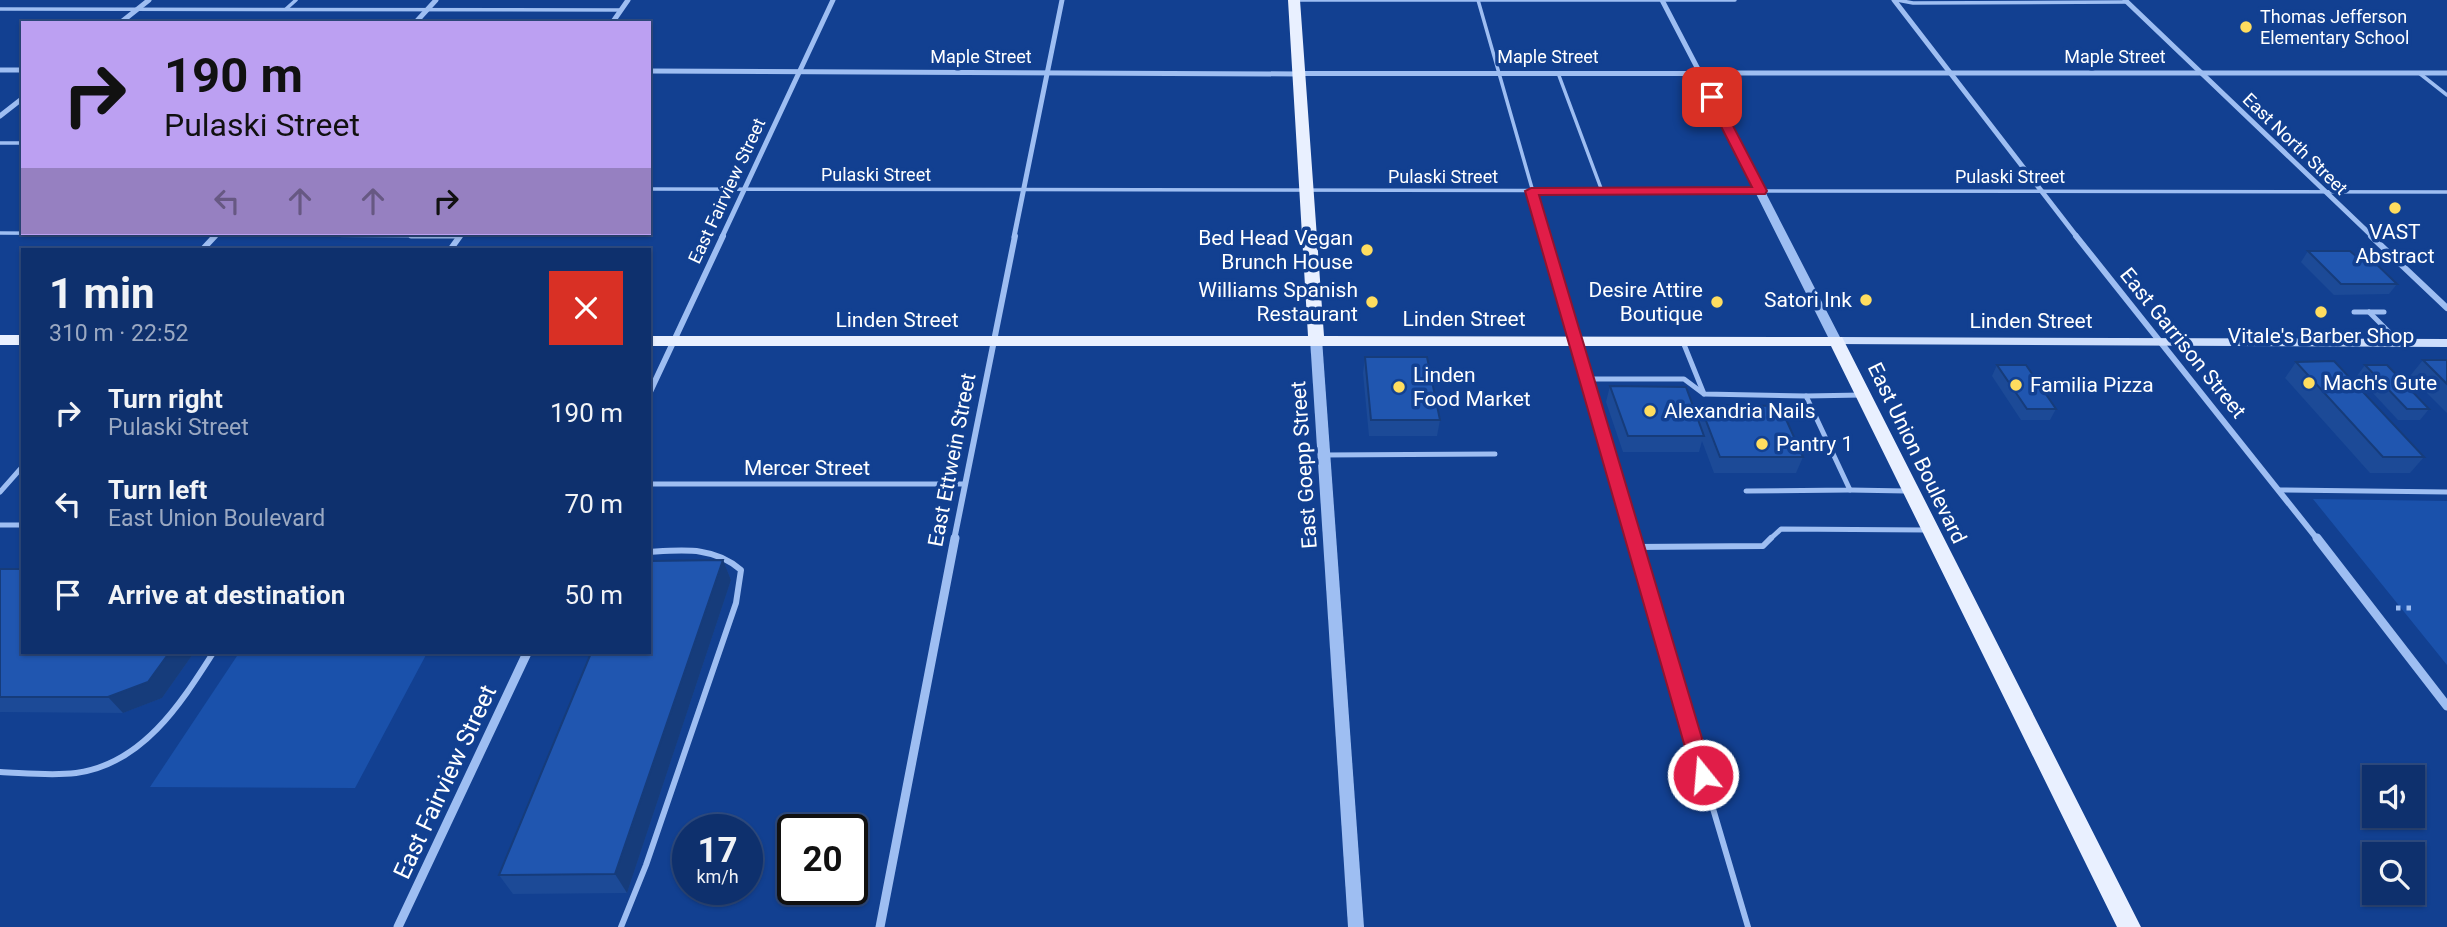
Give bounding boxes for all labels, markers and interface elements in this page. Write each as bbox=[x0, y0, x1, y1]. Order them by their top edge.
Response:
place label: Thomas Jefferson Elementary School bbox=[2260, 6, 2409, 48]
marker: Thomas Jefferson Elementary School bbox=[2238, 19, 2254, 35]
street label: Maple Street bbox=[930, 46, 1032, 67]
street label: Maple Street bbox=[1497, 46, 1599, 67]
street label: Maple Street bbox=[2064, 46, 2166, 67]
text: 190 m bbox=[164, 47, 303, 104]
icon: right bbox=[49, 49, 140, 140]
pin bbox=[1682, 67, 1742, 127]
icon: arrive bbox=[1693, 78, 1731, 116]
street label: East North Street bbox=[2239, 88, 2352, 199]
text: Pulaski Street bbox=[164, 106, 360, 144]
street label: East Fairview Street bbox=[684, 115, 769, 267]
street label: Pulaski Street bbox=[821, 164, 931, 185]
street label: Pulaski Street bbox=[1388, 166, 1498, 187]
street label: Pulaski Street bbox=[1955, 166, 2065, 187]
icon: left bbox=[208, 182, 246, 220]
icon: ahead bbox=[281, 182, 319, 220]
icon: ahead bbox=[354, 182, 392, 220]
icon: right bbox=[427, 182, 465, 220]
marker: VAST Abstract bbox=[2387, 200, 2403, 216]
place label: VAST Abstract bbox=[2355, 220, 2435, 268]
place label: Bed Head Vegan Brunch House bbox=[1198, 226, 1353, 274]
marker: Bed Head Vegan Brunch House bbox=[1359, 242, 1375, 258]
street label: East Garrison Street bbox=[2115, 263, 2251, 423]
text: 1 min bbox=[49, 269, 155, 318]
button: close bbox=[549, 271, 623, 345]
place label: Williams Spanish Restaurant bbox=[1198, 278, 1358, 326]
place label: Desire Attire Boutique bbox=[1588, 278, 1703, 326]
place label: Satori Ink bbox=[1764, 288, 1852, 312]
marker: Satori Ink bbox=[1858, 292, 1874, 308]
marker: Williams Spanish Restaurant bbox=[1364, 294, 1380, 310]
marker: Desire Attire Boutique bbox=[1709, 294, 1725, 310]
marker: Vitale's Barber Shop bbox=[2313, 304, 2329, 320]
street label: Linden Street bbox=[1402, 307, 1526, 331]
street label: Linden Street bbox=[835, 308, 959, 332]
street label: Linden Street bbox=[1969, 309, 2093, 333]
text: 310 m · 22:52 bbox=[49, 320, 188, 347]
place label: Vitale's Barber Shop bbox=[2228, 324, 2414, 348]
street label: East Union Boulevard bbox=[1863, 359, 1971, 547]
place label: Linden Food Market bbox=[1413, 363, 1531, 411]
street label: East Ettwein Street bbox=[923, 371, 981, 549]
place label: Mach's Gute bbox=[2323, 371, 2437, 395]
place label: Familia Pizza bbox=[2030, 373, 2154, 397]
marker: Mach's Gute bbox=[2301, 375, 2317, 391]
marker: Familia Pizza bbox=[2008, 377, 2024, 393]
marker: Linden Food Market bbox=[1391, 379, 1407, 395]
street label: East Goepp Street bbox=[1286, 380, 1322, 550]
text: Turn right bbox=[108, 384, 223, 414]
icon: right bbox=[49, 394, 87, 432]
text: 190 m bbox=[550, 398, 623, 428]
place label: Alexandria Nails bbox=[1664, 399, 1816, 423]
marker: Alexandria Nails bbox=[1642, 403, 1658, 419]
text: Pulaski Street bbox=[108, 414, 249, 441]
place label: Pantry 1 bbox=[1776, 432, 1853, 456]
marker: Pantry 1 bbox=[1754, 436, 1770, 452]
street label: Mercer Street bbox=[744, 456, 870, 480]
text: Turn left bbox=[108, 475, 207, 505]
icon: left bbox=[49, 485, 87, 523]
text: 70 m bbox=[565, 489, 623, 519]
text: East Union Boulevard bbox=[108, 505, 325, 532]
icon: arrive bbox=[49, 576, 87, 614]
text: Arrive at destination bbox=[108, 580, 345, 610]
text: 50 m bbox=[565, 580, 623, 610]
street label: East Fairview Street bbox=[388, 681, 502, 883]
position arrow bbox=[1666, 738, 1740, 812]
map controls bbox=[2362, 765, 2425, 905]
button: sound bbox=[2362, 765, 2425, 828]
speed limit sign: 20 bbox=[777, 814, 868, 905]
text: 17 bbox=[697, 830, 738, 871]
button: search bbox=[2362, 842, 2425, 905]
text: km/h bbox=[696, 866, 739, 887]

